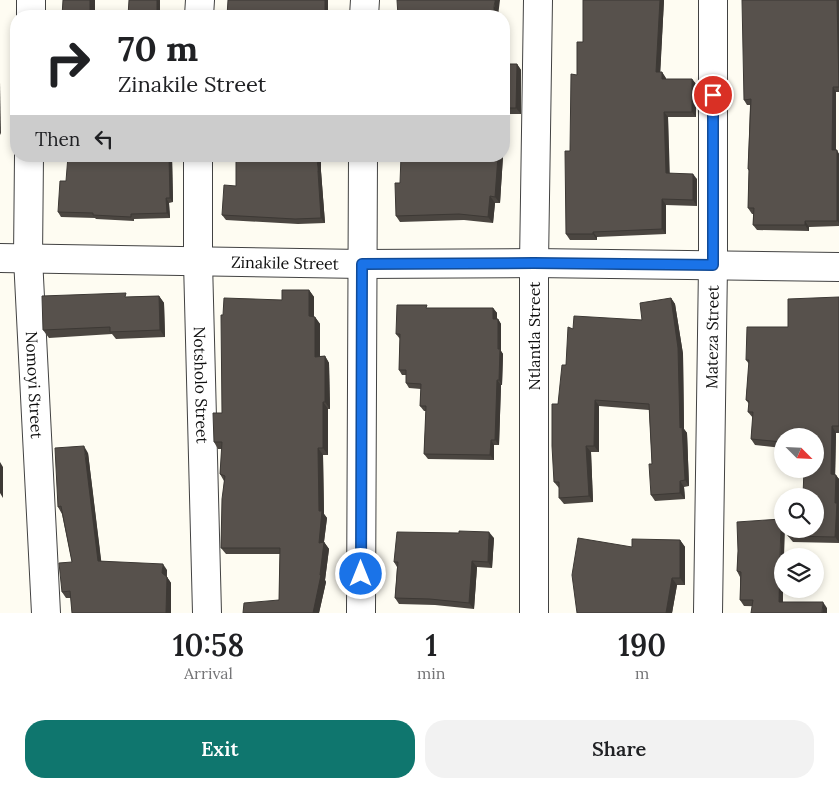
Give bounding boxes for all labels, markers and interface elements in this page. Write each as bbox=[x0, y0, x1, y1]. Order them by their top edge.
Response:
text: 70 m bbox=[118, 26, 198, 71]
icon: right bbox=[35, 30, 100, 95]
text: Zinakile Street bbox=[118, 70, 266, 98]
pin bbox=[692, 74, 734, 116]
icon: arrive bbox=[699, 81, 727, 109]
icon: left bbox=[90, 125, 118, 153]
text: Then bbox=[35, 127, 80, 151]
street label: Zinakile Street bbox=[231, 252, 340, 274]
street label: Ntlantla Street bbox=[524, 281, 544, 390]
street label: Mateza Street bbox=[701, 284, 723, 389]
street label: Notsholo Street bbox=[190, 326, 213, 445]
street label: Nomoyi Street bbox=[22, 331, 47, 440]
north arrow bbox=[774, 428, 824, 478]
map controls bbox=[774, 428, 824, 598]
button: search bbox=[774, 488, 824, 538]
position arrow bbox=[334, 547, 386, 599]
button: layers bbox=[774, 548, 824, 598]
text: 10:58 bbox=[173, 626, 244, 664]
text: 1 bbox=[425, 626, 437, 664]
text: 190 bbox=[618, 626, 666, 664]
text: Arrival bbox=[184, 663, 233, 683]
text: min bbox=[417, 663, 446, 683]
text: m bbox=[635, 663, 649, 683]
button: Exit bbox=[25, 720, 415, 778]
button: Share bbox=[425, 720, 814, 778]

